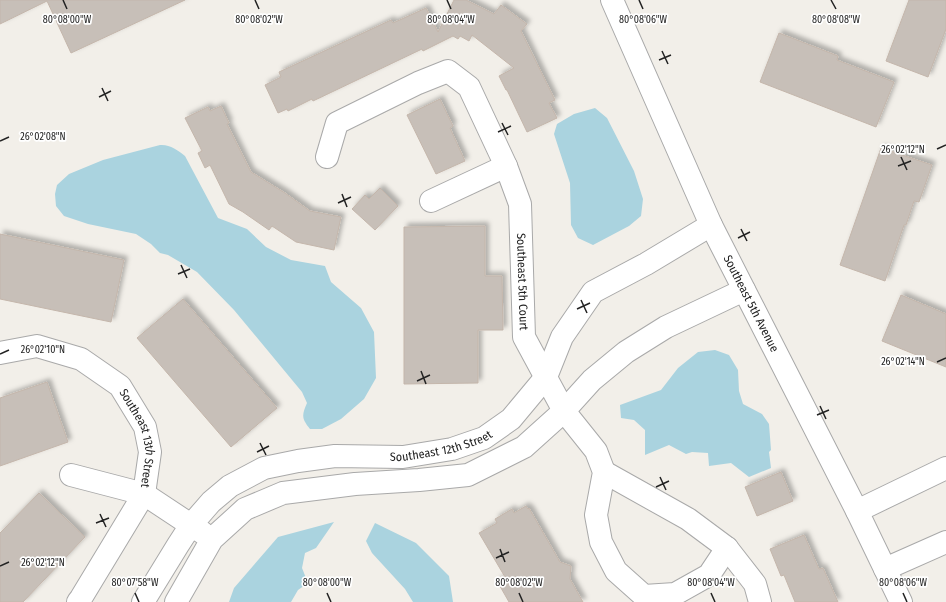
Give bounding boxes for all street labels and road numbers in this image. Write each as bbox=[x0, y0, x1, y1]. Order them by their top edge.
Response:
street label: Southeast 5th Court bbox=[514, 233, 531, 331]
street label: Southeast 5th Avenue bbox=[721, 253, 782, 354]
street label: Southeast 13th Street bbox=[116, 386, 157, 489]
street label: Southeast 12th Street bbox=[390, 427, 495, 464]

